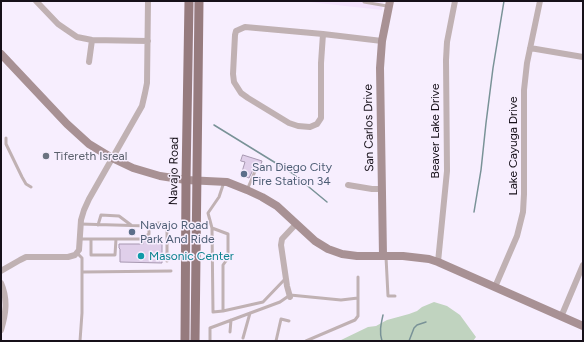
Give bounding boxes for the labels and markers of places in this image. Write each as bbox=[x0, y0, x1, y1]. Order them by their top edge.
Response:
place label: Tifereth Isreal bbox=[54, 149, 127, 163]
marker: Tifereth Isreal bbox=[41, 151, 51, 161]
place label: San Diego City Fire Station 34 bbox=[252, 160, 332, 188]
marker: San Diego City Fire Station 34 bbox=[239, 169, 249, 179]
place label: Navajo Road Park And Ride bbox=[140, 218, 214, 246]
marker: Navajo Road Park And Ride bbox=[127, 227, 137, 237]
place label: Masonic Center bbox=[149, 249, 234, 263]
marker: Masonic Center bbox=[136, 251, 146, 261]

